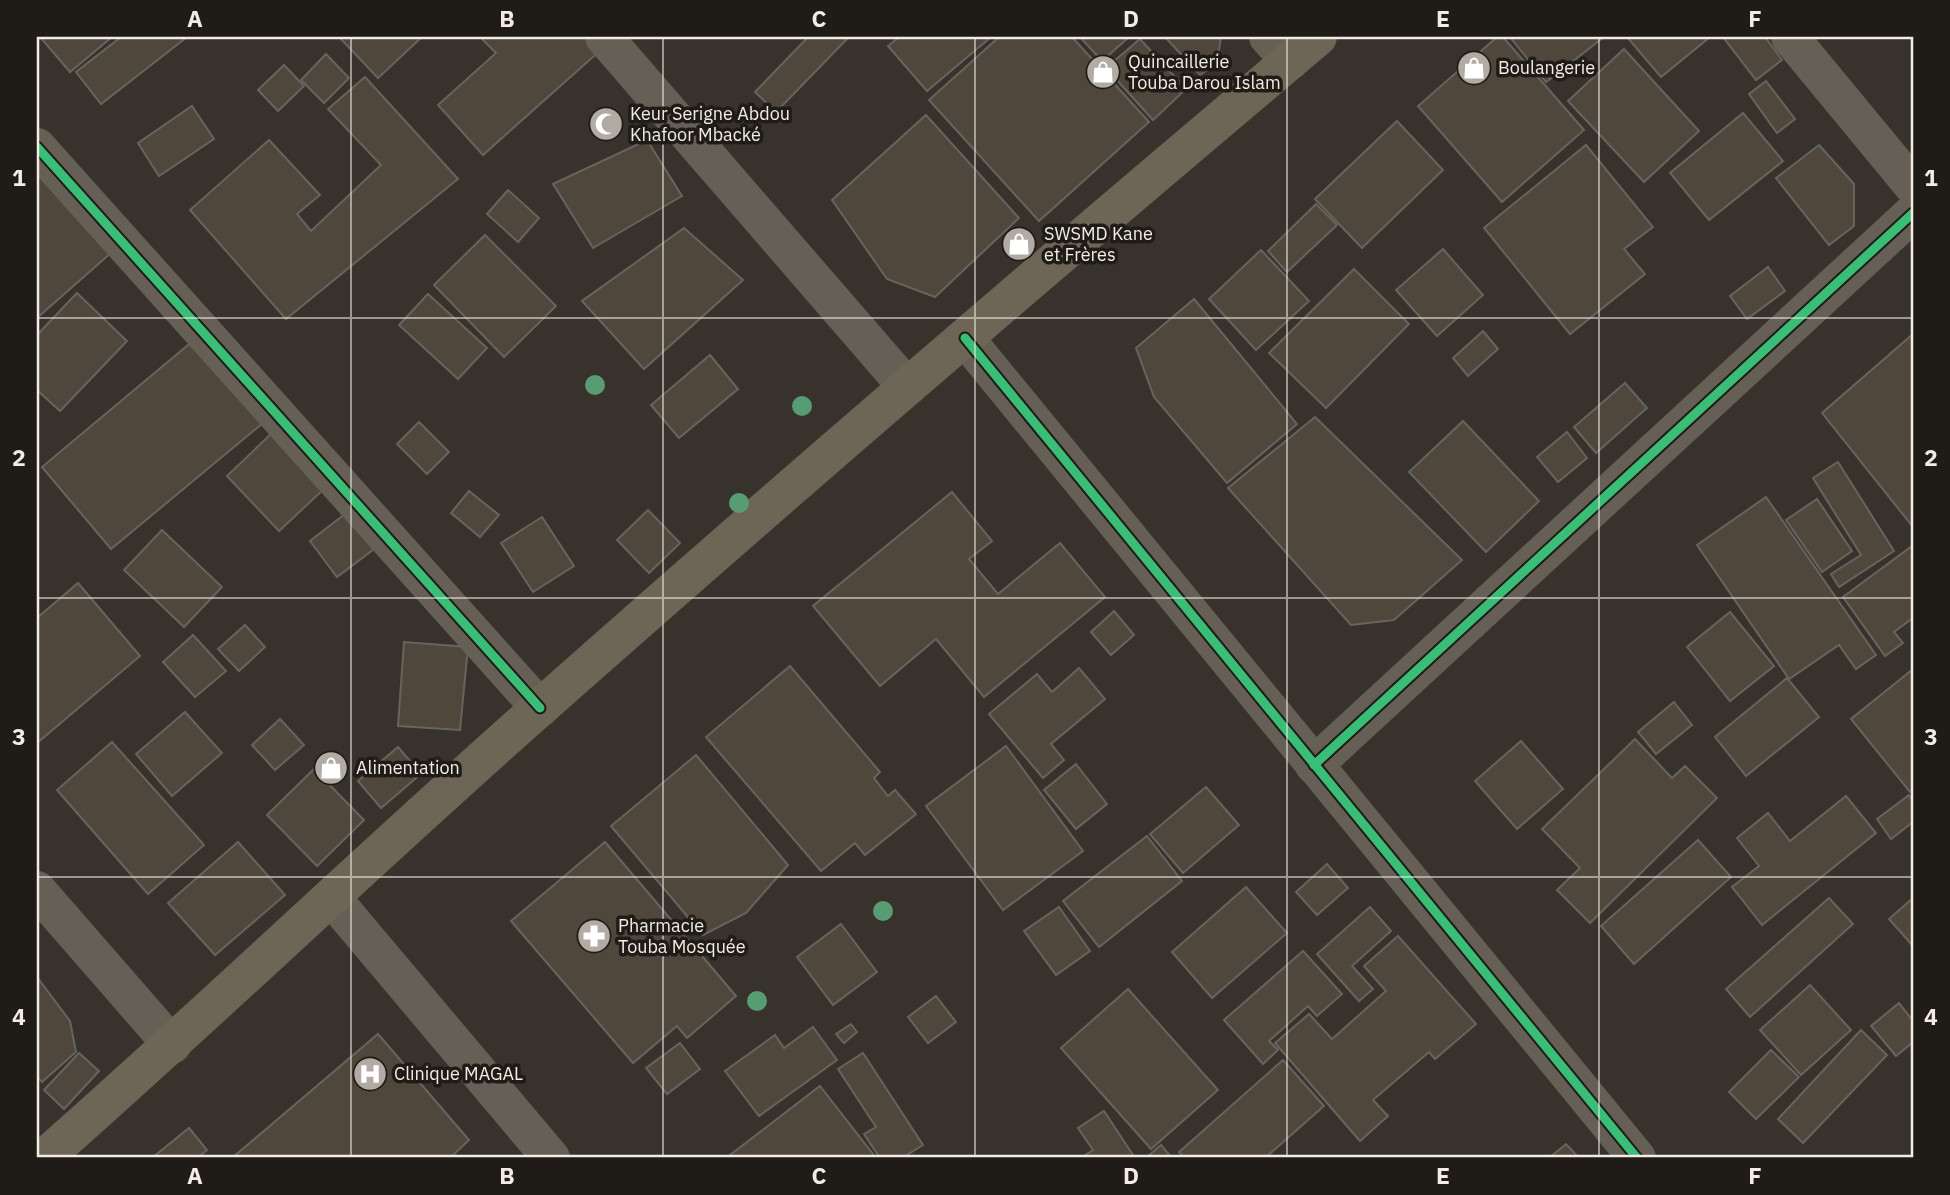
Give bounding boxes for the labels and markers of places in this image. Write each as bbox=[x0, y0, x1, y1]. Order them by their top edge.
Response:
shop icon: Boulangerie bbox=[1455, 49, 1493, 87]
place label: Quincaillerie Touba Darou Islam bbox=[1128, 50, 1281, 94]
shop icon: Quincaillerie Touba Darou Islam bbox=[1084, 53, 1122, 91]
place label: Boulangerie bbox=[1498, 56, 1595, 79]
place label: Keur Serigne Abdou Khafoor Mbacké bbox=[630, 102, 790, 146]
mosque icon: Keur Serigne Abdou Khafoor Mbacké bbox=[587, 105, 625, 143]
place label: SWSMD Kane et Frères bbox=[1044, 222, 1153, 266]
shop icon: SWSMD Kane et Frères bbox=[1000, 225, 1038, 263]
shop icon: Alimentation bbox=[312, 749, 350, 787]
place label: Alimentation bbox=[356, 756, 460, 779]
place label: Pharmacie Touba Mosquée bbox=[618, 914, 746, 958]
pharmacy icon: Pharmacie Touba Mosquée bbox=[575, 917, 613, 955]
hospital icon: Clinique MAGAL bbox=[351, 1055, 389, 1093]
place label: Clinique MAGAL bbox=[394, 1062, 523, 1085]

